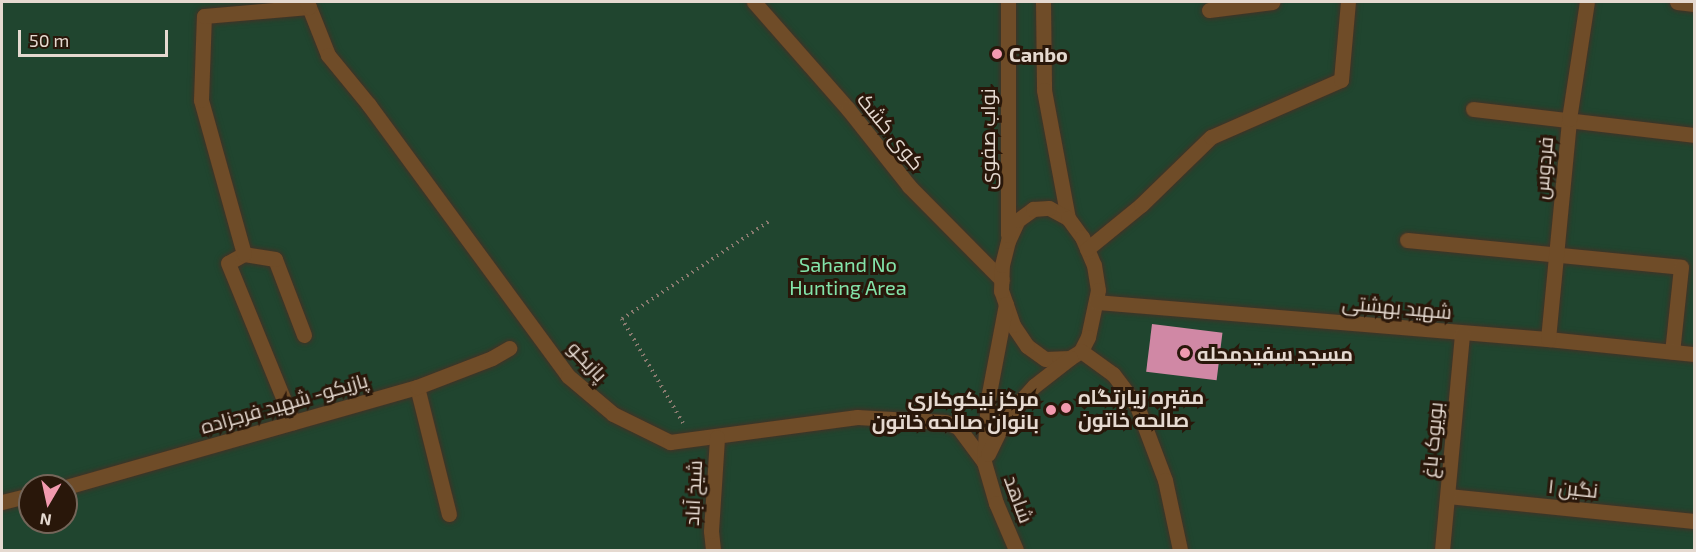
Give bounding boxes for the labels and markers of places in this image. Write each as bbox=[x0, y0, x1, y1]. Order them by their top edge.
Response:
place label: Canbo bbox=[1009, 42, 1068, 66]
marker: Canbo bbox=[990, 47, 1004, 61]
place label: مسجد سفیدمحله bbox=[1197, 341, 1353, 365]
marker: مسجد سفیدمحله bbox=[1178, 346, 1192, 360]
place label: مقبره زیارتگاه صالحه خاتون bbox=[1078, 384, 1204, 431]
place label: مرکز نیکوکاری بانوان صالحه خاتون bbox=[872, 386, 1039, 433]
marker: مقبره زیارتگاه صالحه خاتون bbox=[1059, 401, 1073, 415]
marker: مرکز نیکوکاری بانوان صالحه خاتون bbox=[1044, 403, 1058, 417]

